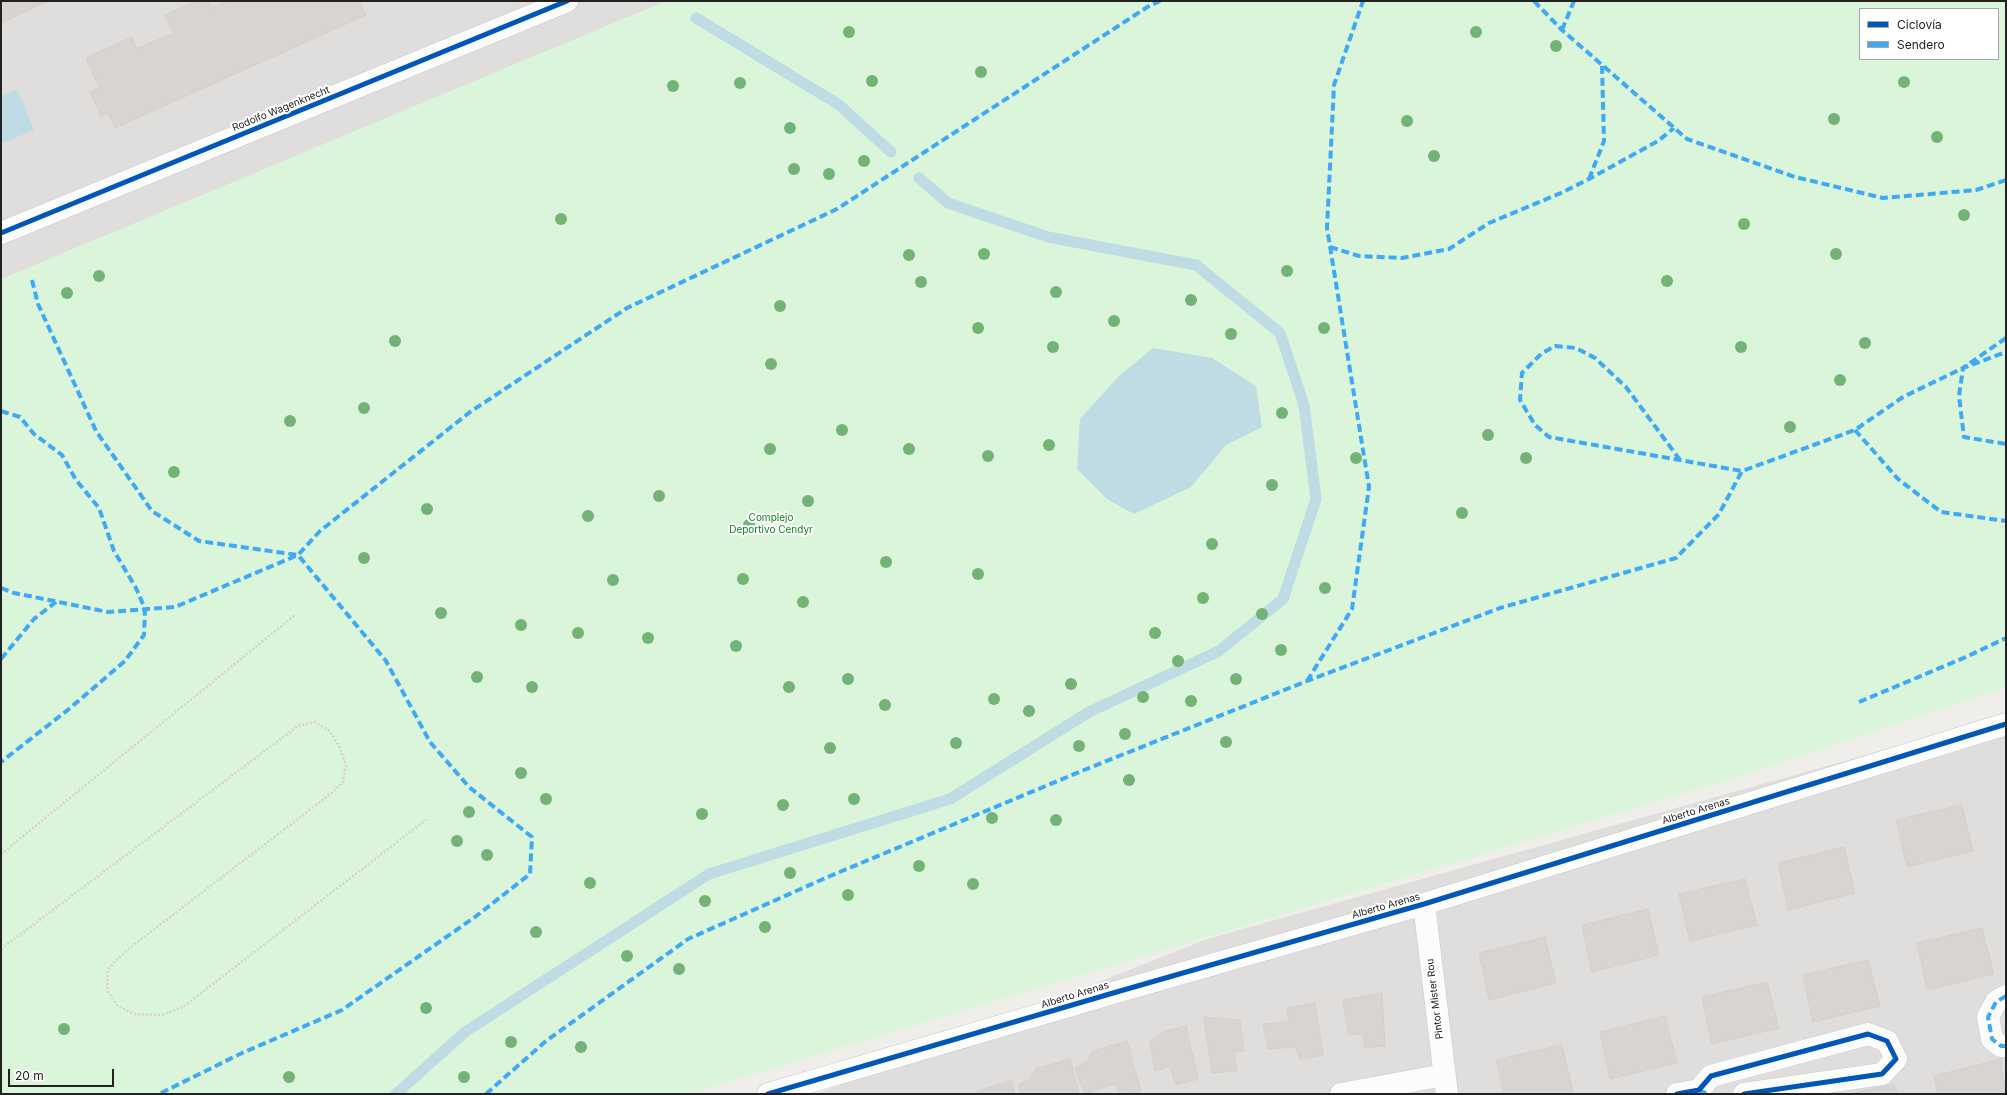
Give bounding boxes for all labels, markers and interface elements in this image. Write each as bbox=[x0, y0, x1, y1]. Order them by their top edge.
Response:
legend bbox=[1859, 8, 1999, 60]
text: Ciclovía bbox=[1897, 17, 1942, 32]
text: Sendero bbox=[1897, 37, 1945, 52]
street label: Rodolfo Wagenknecht bbox=[231, 84, 331, 134]
park label: Complejo Deportivo Cendyr bbox=[729, 512, 813, 536]
street label: Alberto Arenas bbox=[1661, 795, 1731, 827]
street label: Alberto Arenas bbox=[1351, 891, 1421, 921]
street label: Pintor Mister Rou bbox=[1424, 958, 1446, 1040]
street label: Alberto Arenas bbox=[1040, 979, 1110, 1011]
scale bar bbox=[10, 1061, 116, 1087]
text: 20 m bbox=[15, 1068, 44, 1083]

